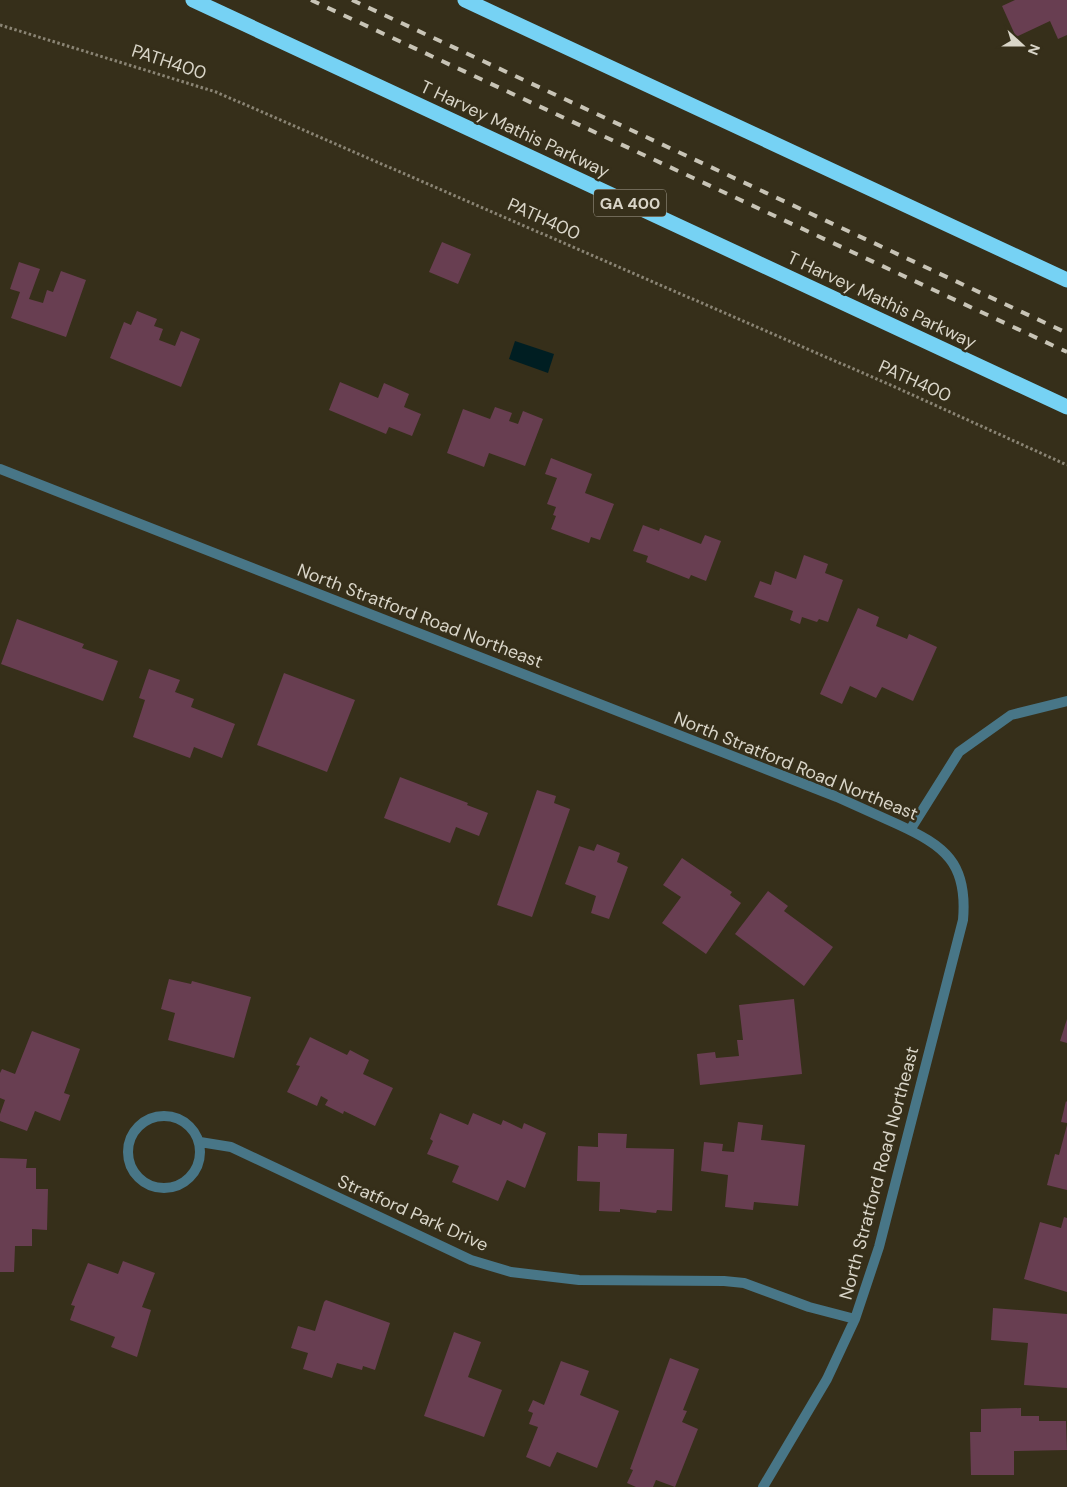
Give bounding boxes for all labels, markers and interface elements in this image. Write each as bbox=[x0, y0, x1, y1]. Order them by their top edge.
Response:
north arrow bbox=[997, 20, 1047, 70]
street label: PATH400 bbox=[129, 39, 209, 85]
text: N bbox=[1024, 42, 1044, 58]
street label: T Harvey Mathis Parkway bbox=[417, 75, 613, 183]
road number: GA 400 bbox=[594, 190, 666, 217]
street label: PATH400 bbox=[504, 192, 584, 246]
street label: T Harvey Mathis Parkway bbox=[784, 246, 980, 354]
street label: PATH400 bbox=[875, 354, 955, 408]
street label: North Stratford Road Northeast bbox=[294, 558, 546, 674]
street label: North Stratford Road Northeast bbox=[670, 706, 922, 826]
street label: North Stratford Road Northeast bbox=[834, 1044, 924, 1302]
street label: Stratford Park Drive bbox=[334, 1169, 492, 1257]

